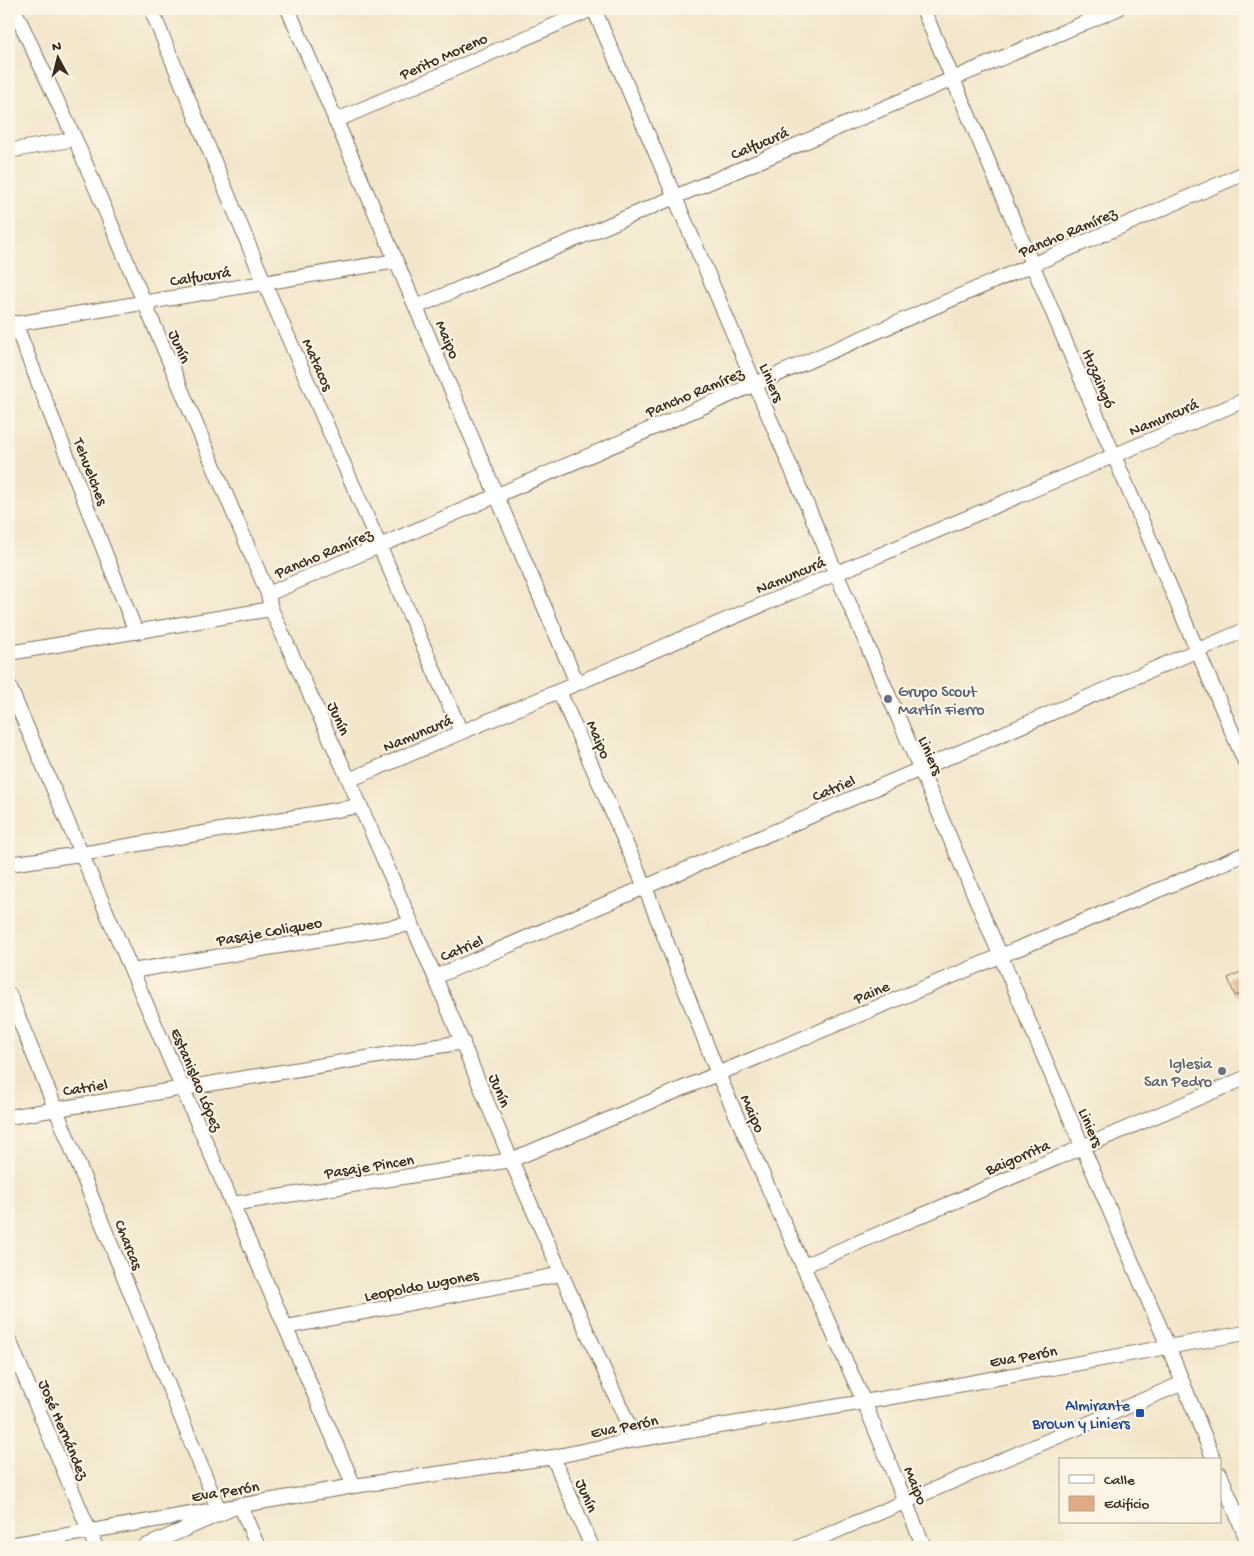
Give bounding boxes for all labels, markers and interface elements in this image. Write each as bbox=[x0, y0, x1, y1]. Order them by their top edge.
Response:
street label: Perito Moreno bbox=[397, 30, 491, 86]
north arrow bbox=[32, 32, 82, 82]
text: N bbox=[51, 39, 62, 57]
street label: Calfucurá bbox=[729, 124, 793, 166]
street label: Pancho Ramírez bbox=[1016, 205, 1121, 264]
street label: Calfucurá bbox=[169, 264, 233, 293]
street label: Maipo bbox=[429, 318, 462, 362]
street label: Junín bbox=[162, 328, 193, 367]
street label: Matacos bbox=[296, 336, 336, 395]
street label: Ituzaingó bbox=[1076, 347, 1118, 412]
street label: Liniers bbox=[753, 361, 787, 407]
street label: Pancho Ramírez bbox=[643, 365, 748, 424]
street label: Namuncurá bbox=[1127, 396, 1203, 442]
street label: Tehuelches bbox=[67, 435, 111, 510]
street label: Pancho Ramírez bbox=[272, 526, 377, 585]
street label: Namuncurá bbox=[754, 554, 830, 600]
place label: Grupo Scout Martín Fierro bbox=[898, 684, 985, 721]
marker: Grupo Scout Martín Fierro bbox=[882, 693, 894, 705]
street label: Junín bbox=[321, 700, 353, 739]
street label: Namuncurá bbox=[381, 712, 457, 758]
street label: Maipo bbox=[580, 718, 613, 762]
street label: Liniers bbox=[912, 734, 946, 780]
street label: Catriel bbox=[810, 773, 859, 808]
street label: Pasaje Coliqueo bbox=[214, 915, 324, 952]
street label: Catriel bbox=[438, 933, 487, 968]
street label: Paine bbox=[851, 978, 894, 1011]
street label: Estanislao López bbox=[165, 1026, 225, 1136]
place label: Iglesia San Pedro bbox=[1144, 1056, 1213, 1093]
marker: Iglesia San Pedro bbox=[1216, 1065, 1228, 1077]
street label: Junín bbox=[482, 1072, 513, 1111]
street label: Catriel bbox=[62, 1077, 109, 1102]
street label: Maipo bbox=[734, 1092, 768, 1136]
street label: Liniers bbox=[1072, 1106, 1106, 1152]
street label: Baigorrita bbox=[982, 1137, 1054, 1182]
street label: Pasaje Pincen bbox=[322, 1152, 416, 1185]
street label: Charcas bbox=[108, 1218, 146, 1274]
street label: Leopoldo Lugones bbox=[363, 1267, 482, 1308]
street label: Eva Perón bbox=[988, 1343, 1059, 1374]
street label: José Hernández bbox=[32, 1378, 92, 1484]
place label: Almirante Brown y Liniers bbox=[1031, 1398, 1131, 1435]
marker: Almirante Brown y Liniers bbox=[1134, 1407, 1146, 1419]
street label: Eva Perón bbox=[589, 1413, 660, 1444]
legend bbox=[1059, 1458, 1222, 1524]
street label: Maipo bbox=[898, 1464, 930, 1508]
text: Calle bbox=[1104, 1472, 1135, 1490]
street label: Junín bbox=[569, 1477, 600, 1516]
street label: Eva Perón bbox=[190, 1479, 261, 1508]
text: Edificio bbox=[1104, 1496, 1150, 1514]

